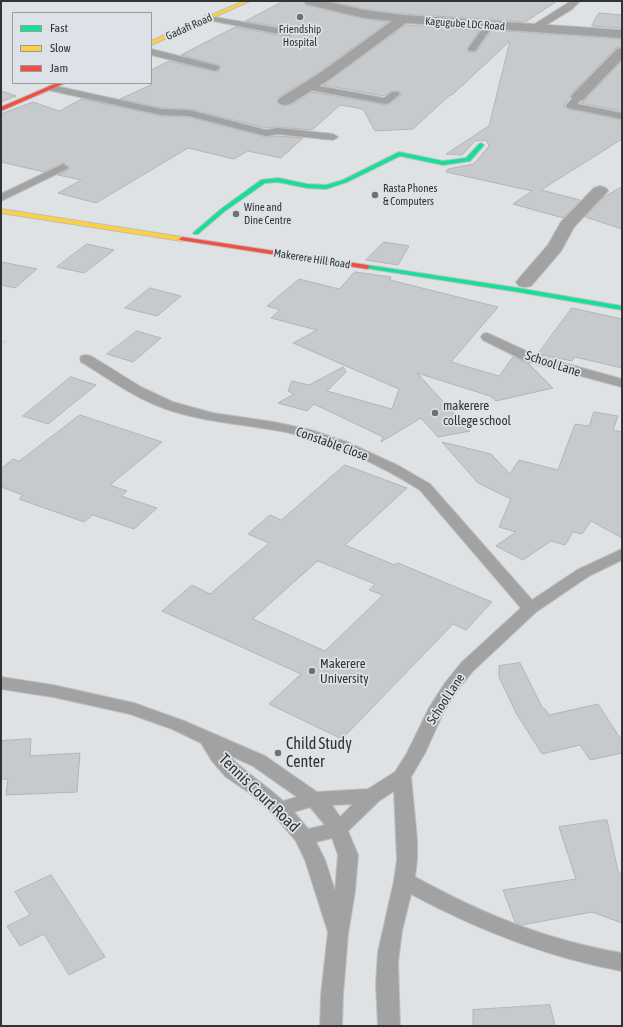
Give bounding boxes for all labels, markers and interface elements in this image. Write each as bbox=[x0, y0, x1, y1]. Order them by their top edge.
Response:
street label: Gadafi Road bbox=[164, 11, 214, 43]
legend bbox=[12, 12, 152, 84]
marker: Friendship Hospital bbox=[295, 12, 305, 22]
street label: Kagugube LDC Road bbox=[425, 15, 505, 33]
text: Fast bbox=[50, 21, 68, 35]
place label: Friendship Hospital bbox=[279, 23, 321, 49]
text: Slow bbox=[50, 41, 71, 55]
text: Jam bbox=[50, 61, 68, 75]
place label: Rasta Phones & Computers bbox=[383, 182, 437, 208]
marker: Rasta Phones & Computers bbox=[370, 190, 380, 200]
place label: Wine and Dine Centre bbox=[244, 201, 291, 227]
marker: Wine and Dine Centre bbox=[231, 209, 241, 219]
street label: Makerere Hill Road bbox=[273, 246, 351, 272]
street label: School Lane bbox=[523, 348, 583, 380]
place label: makerere college school bbox=[443, 398, 511, 429]
marker: makerere college school bbox=[430, 408, 440, 418]
street label: Constable Close bbox=[294, 424, 370, 464]
place label: Makerere University bbox=[320, 656, 369, 687]
marker: Makerere University bbox=[307, 666, 317, 676]
street label: School Lane bbox=[424, 671, 468, 727]
place label: Child Study Center bbox=[286, 734, 352, 772]
marker: Child Study Center bbox=[273, 748, 283, 758]
street label: Tennis Court Road bbox=[215, 750, 303, 836]

